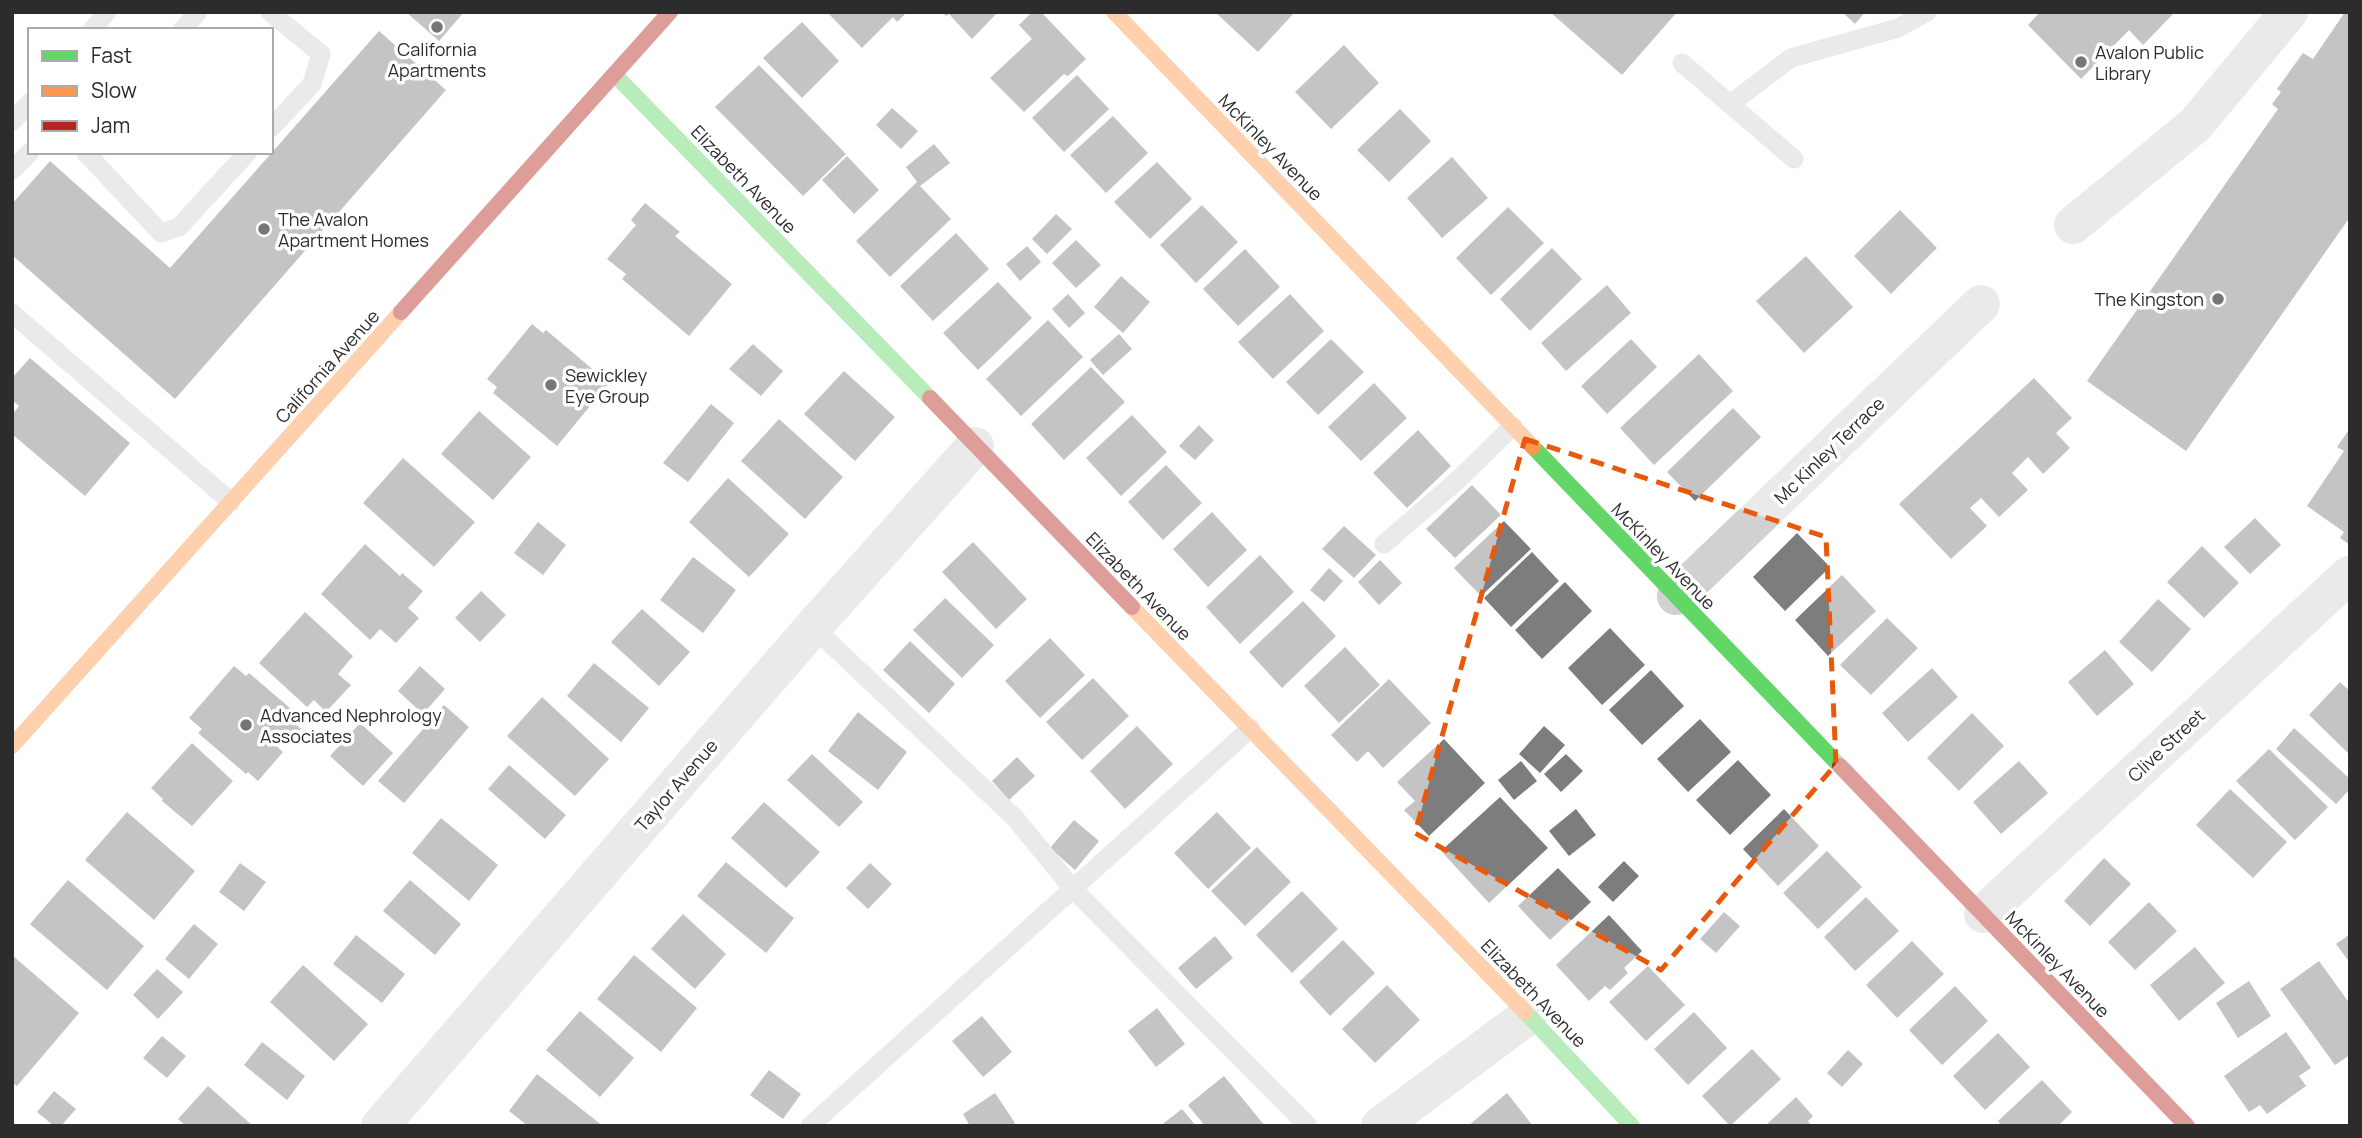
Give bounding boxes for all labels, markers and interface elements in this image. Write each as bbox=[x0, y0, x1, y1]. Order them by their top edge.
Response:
marker: California Apartments bbox=[429, 19, 445, 35]
legend bbox=[28, 28, 273, 154]
place label: California Apartments bbox=[388, 37, 486, 82]
place label: Avalon Public Library bbox=[2095, 40, 2204, 85]
text: Fast bbox=[91, 41, 132, 69]
marker: Avalon Public Library bbox=[2073, 54, 2089, 70]
text: Slow bbox=[91, 76, 137, 104]
street label: McKinley Avenue bbox=[1214, 88, 1328, 206]
text: Jam bbox=[91, 111, 130, 139]
street label: Elizabeth Avenue bbox=[686, 120, 802, 238]
place label: The Avalon Apartment Homes bbox=[278, 207, 429, 252]
marker: The Avalon Apartment Homes bbox=[256, 221, 272, 237]
place label: The Kingston bbox=[2095, 287, 2204, 311]
marker: The Kingston bbox=[2210, 291, 2226, 307]
street label: California Avenue bbox=[270, 304, 384, 428]
place label: Sewickley Eye Group bbox=[565, 363, 650, 408]
marker: Sewickley Eye Group bbox=[543, 377, 559, 393]
street label: Mc Kinley Terrace bbox=[1769, 391, 1889, 509]
street label: McKinley Avenue bbox=[1607, 497, 1721, 615]
street label: Elizabeth Avenue bbox=[1081, 527, 1197, 645]
place label: Advanced Nephrology Associates bbox=[260, 703, 442, 748]
street label: Clive Street bbox=[2122, 703, 2210, 787]
marker: Advanced Nephrology Associates bbox=[238, 717, 254, 733]
street label: Taylor Avenue bbox=[629, 734, 723, 836]
street label: McKinley Avenue bbox=[2001, 905, 2115, 1023]
street label: Elizabeth Avenue bbox=[1476, 934, 1592, 1052]

